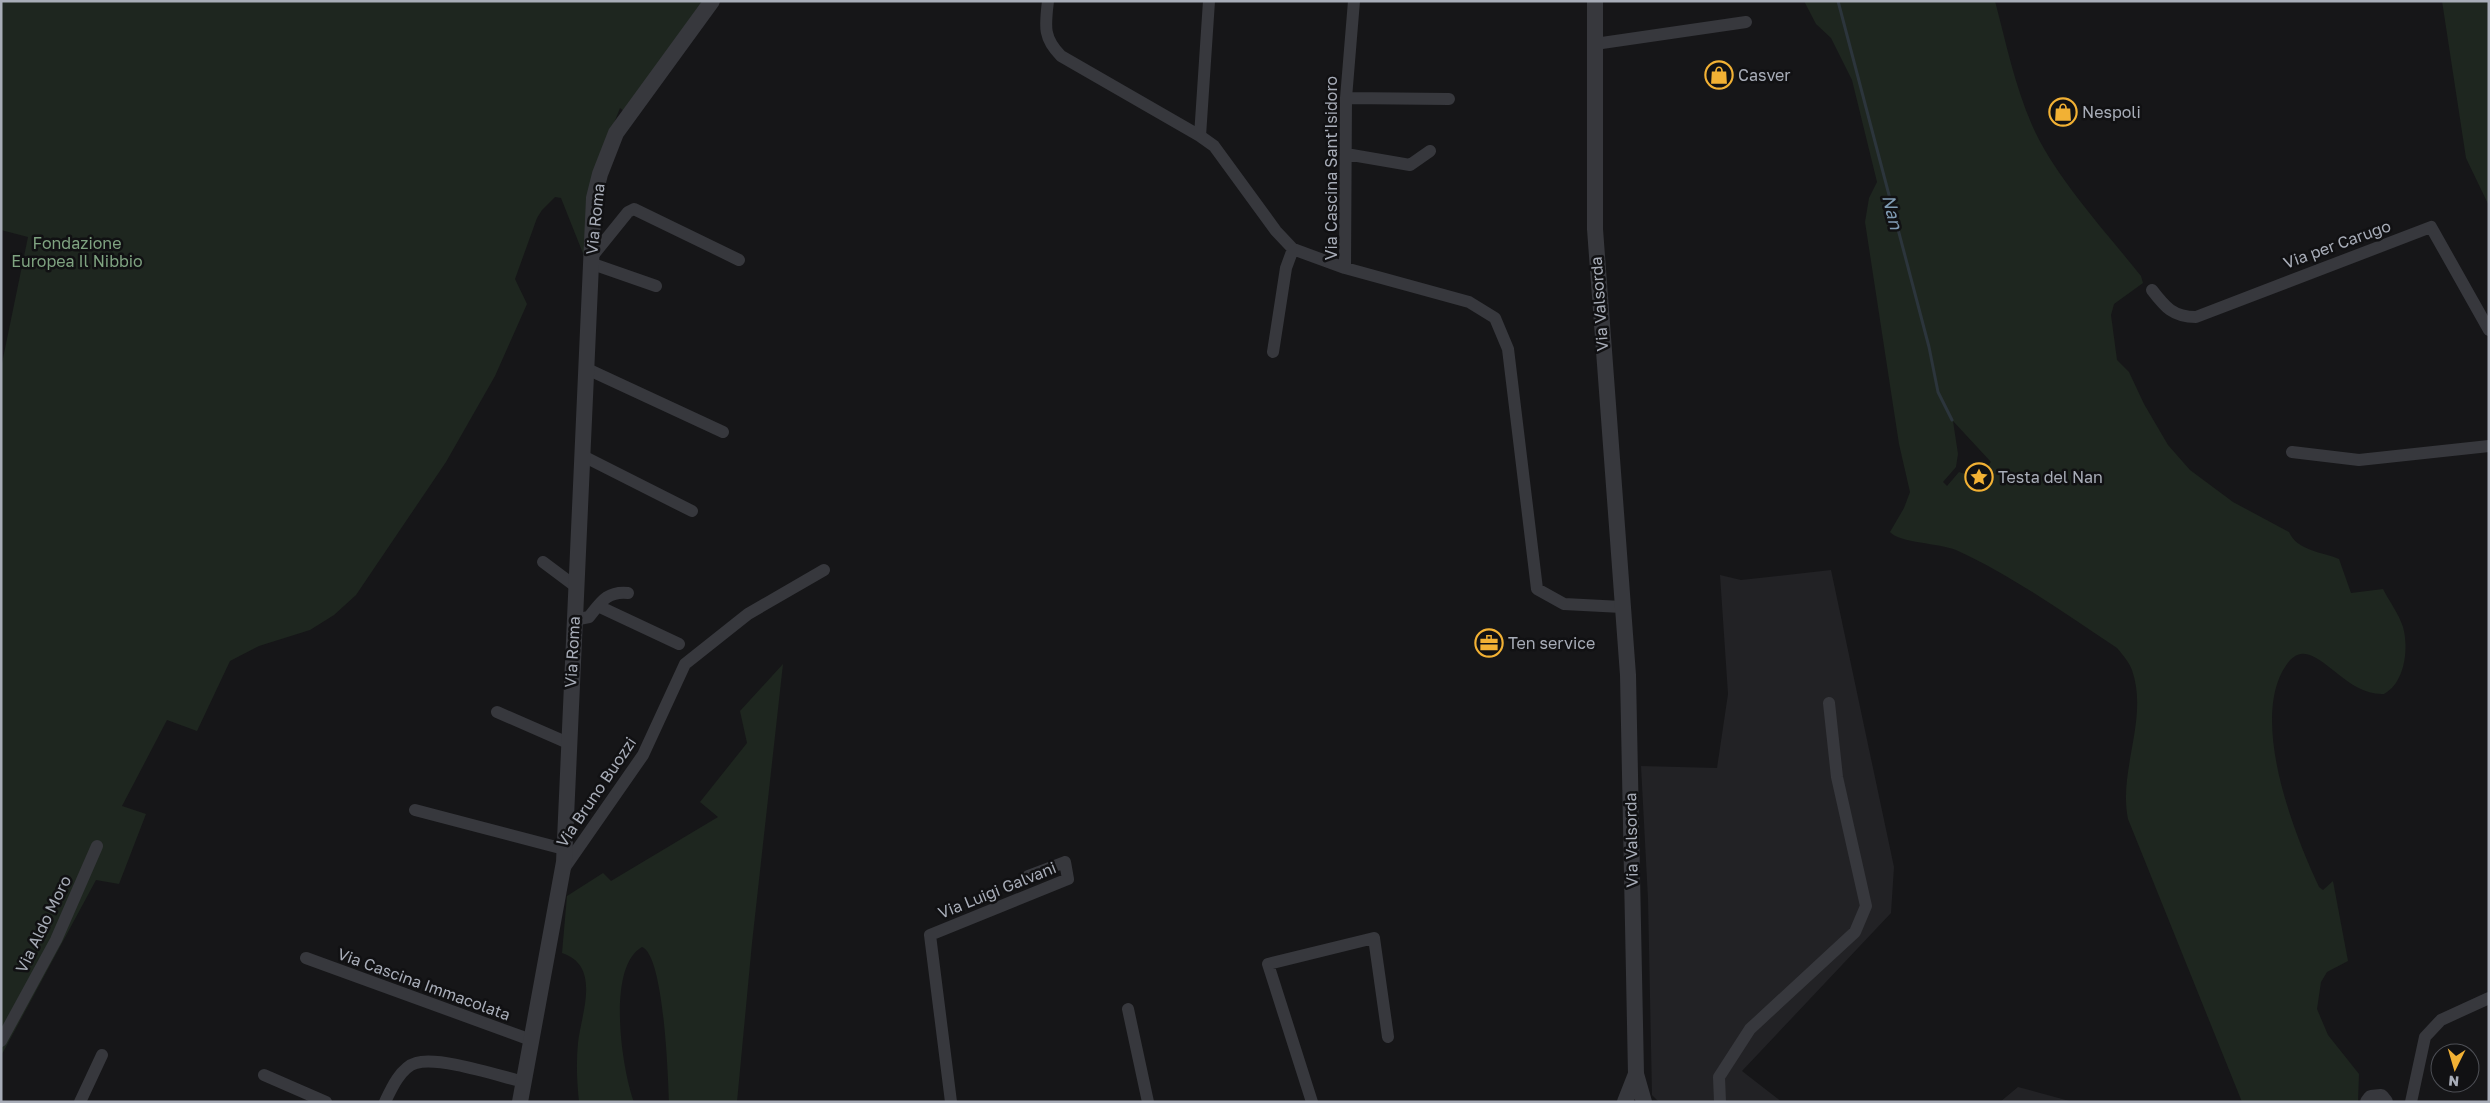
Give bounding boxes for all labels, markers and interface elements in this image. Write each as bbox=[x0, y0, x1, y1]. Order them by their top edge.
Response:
shop icon: Casver bbox=[1704, 60, 1734, 90]
place label: Casver bbox=[1738, 65, 1791, 85]
street label: Via Cascina Sant'Isidoro bbox=[1321, 76, 1341, 260]
shop icon: Nespoli bbox=[2048, 97, 2078, 127]
place label: Nespoli bbox=[2082, 102, 2141, 122]
street label: Via Roma bbox=[581, 182, 609, 256]
water label: Nan bbox=[1878, 192, 1908, 232]
street label: Via per Carugo bbox=[2281, 215, 2393, 273]
park label: Fondazione Europea Il Nibbio bbox=[11, 233, 143, 271]
street label: Via Valsorda bbox=[1586, 256, 1612, 352]
place icon: Testa del Nan bbox=[1964, 462, 1994, 492]
place label: Testa del Nan bbox=[1998, 467, 2103, 487]
street label: Via Roma bbox=[560, 616, 584, 688]
office icon: Ten service bbox=[1474, 628, 1504, 658]
place label: Ten service bbox=[1508, 633, 1595, 653]
street label: Via Bruno Buozzi bbox=[552, 733, 640, 851]
street label: Via Valsorda bbox=[1620, 792, 1642, 888]
street label: Via Luigi Galvani bbox=[935, 857, 1059, 923]
street label: Via Aldo Moro bbox=[11, 872, 75, 976]
street label: Via Cascina Immacolata bbox=[335, 943, 513, 1025]
north arrow bbox=[2430, 1043, 2480, 1093]
text: N bbox=[2448, 1073, 2460, 1090]

